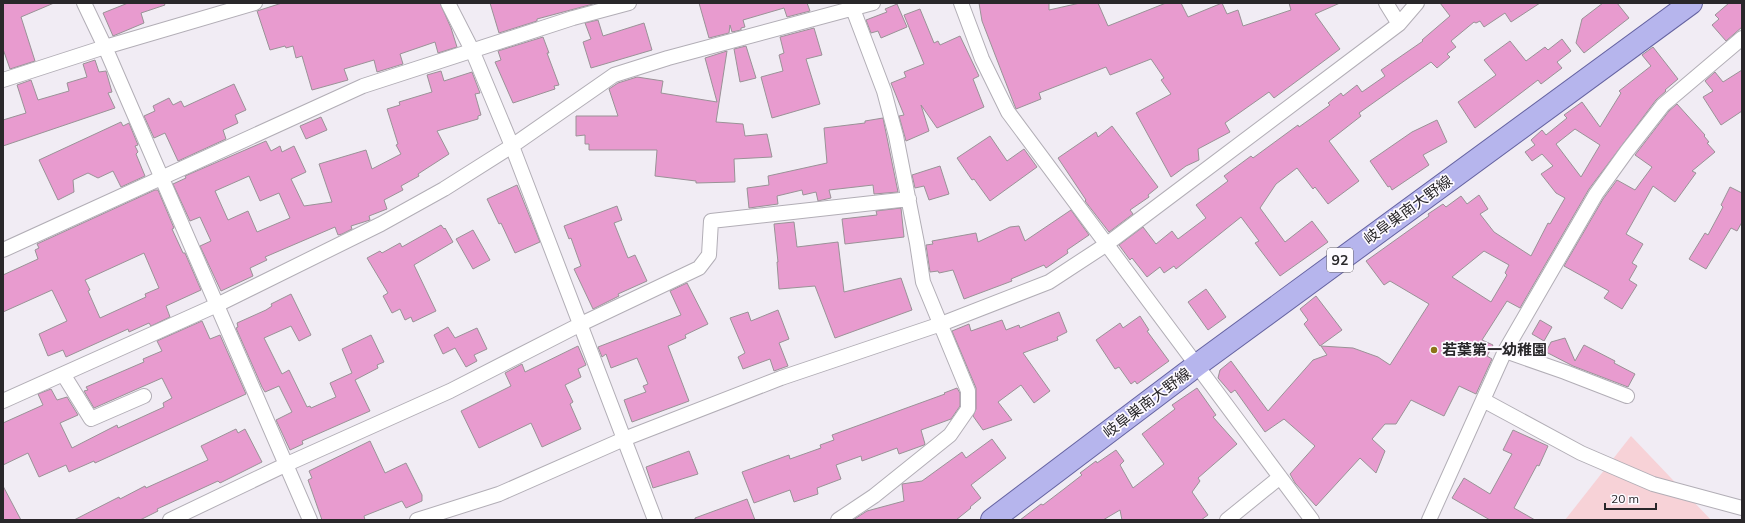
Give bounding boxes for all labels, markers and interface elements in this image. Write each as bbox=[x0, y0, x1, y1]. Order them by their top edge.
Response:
street label: 岐阜巣南大野線 bbox=[1360, 171, 1456, 248]
road number: 92 bbox=[1327, 248, 1353, 272]
place label: 若葉第一幼稚園 bbox=[1442, 340, 1547, 359]
marker: 若葉第一幼稚園 bbox=[1429, 345, 1439, 355]
street label: 岐阜巣南大野線 bbox=[1099, 363, 1194, 442]
scale bar bbox=[1605, 485, 1656, 511]
text: 20 m bbox=[1611, 491, 1639, 506]

